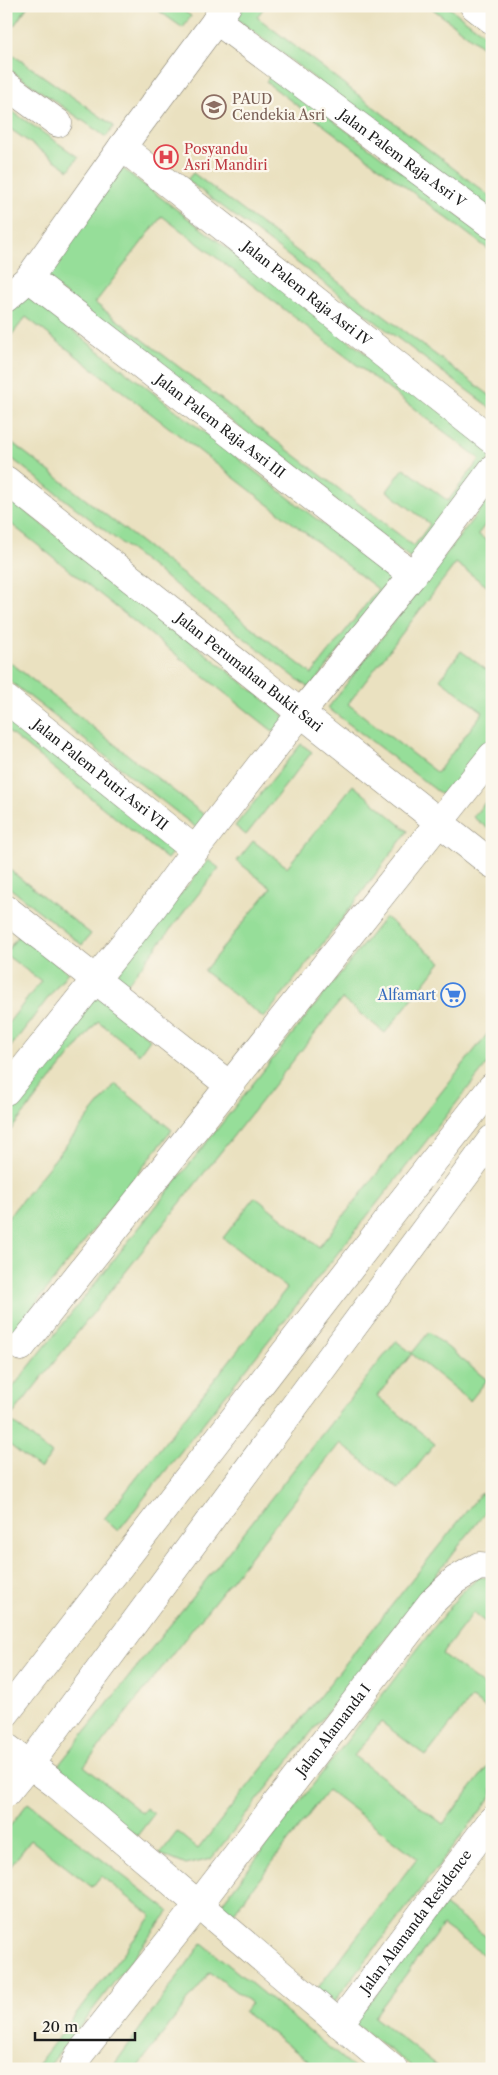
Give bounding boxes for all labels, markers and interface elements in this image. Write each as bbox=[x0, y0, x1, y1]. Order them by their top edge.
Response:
place label: PAUD Cendekia Asri bbox=[232, 90, 325, 124]
school or university icon: PAUD Cendekia Asri bbox=[201, 94, 227, 120]
street label: Jalan Palem Raja Asri V bbox=[334, 104, 470, 212]
place label: Posyandu Asri Mandiri bbox=[183, 140, 267, 174]
hospital icon: Posyandu Asri Mandiri bbox=[153, 144, 179, 170]
street label: Jalan Palem Raja Asri IV bbox=[237, 236, 376, 351]
street label: Jalan Palem Raja Asri III bbox=[150, 369, 289, 482]
street label: Jalan Perumahan Bukit Sari bbox=[171, 607, 326, 736]
street label: Jalan Palem Putri Asri VII bbox=[28, 714, 172, 834]
supermarket icon: Alfamart bbox=[440, 982, 466, 1008]
place label: Alfamart bbox=[377, 986, 436, 1004]
street label: Jalan Alamanda I bbox=[291, 1680, 374, 1781]
street label: Jalan Alamanda Residence bbox=[355, 1846, 476, 1999]
scale bar bbox=[35, 2010, 135, 2042]
text: 20 m bbox=[42, 2017, 78, 2036]

